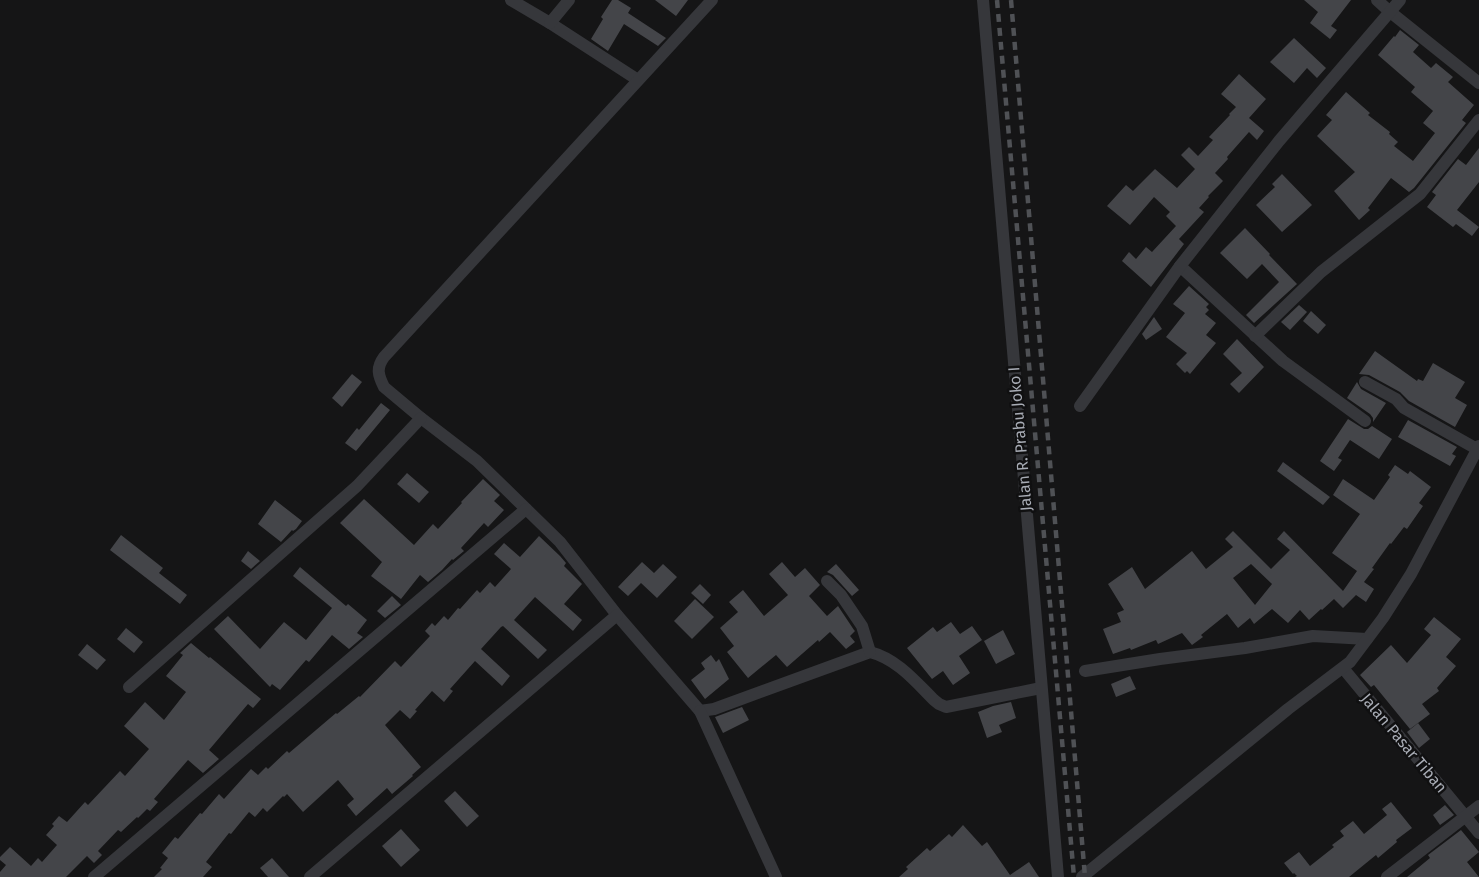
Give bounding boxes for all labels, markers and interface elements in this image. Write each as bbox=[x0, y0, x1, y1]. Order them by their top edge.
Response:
street label: Jalan R. Prabu Joko I bbox=[1004, 366, 1036, 512]
street label: Jalan Pasar Tiban bbox=[1357, 689, 1451, 797]

